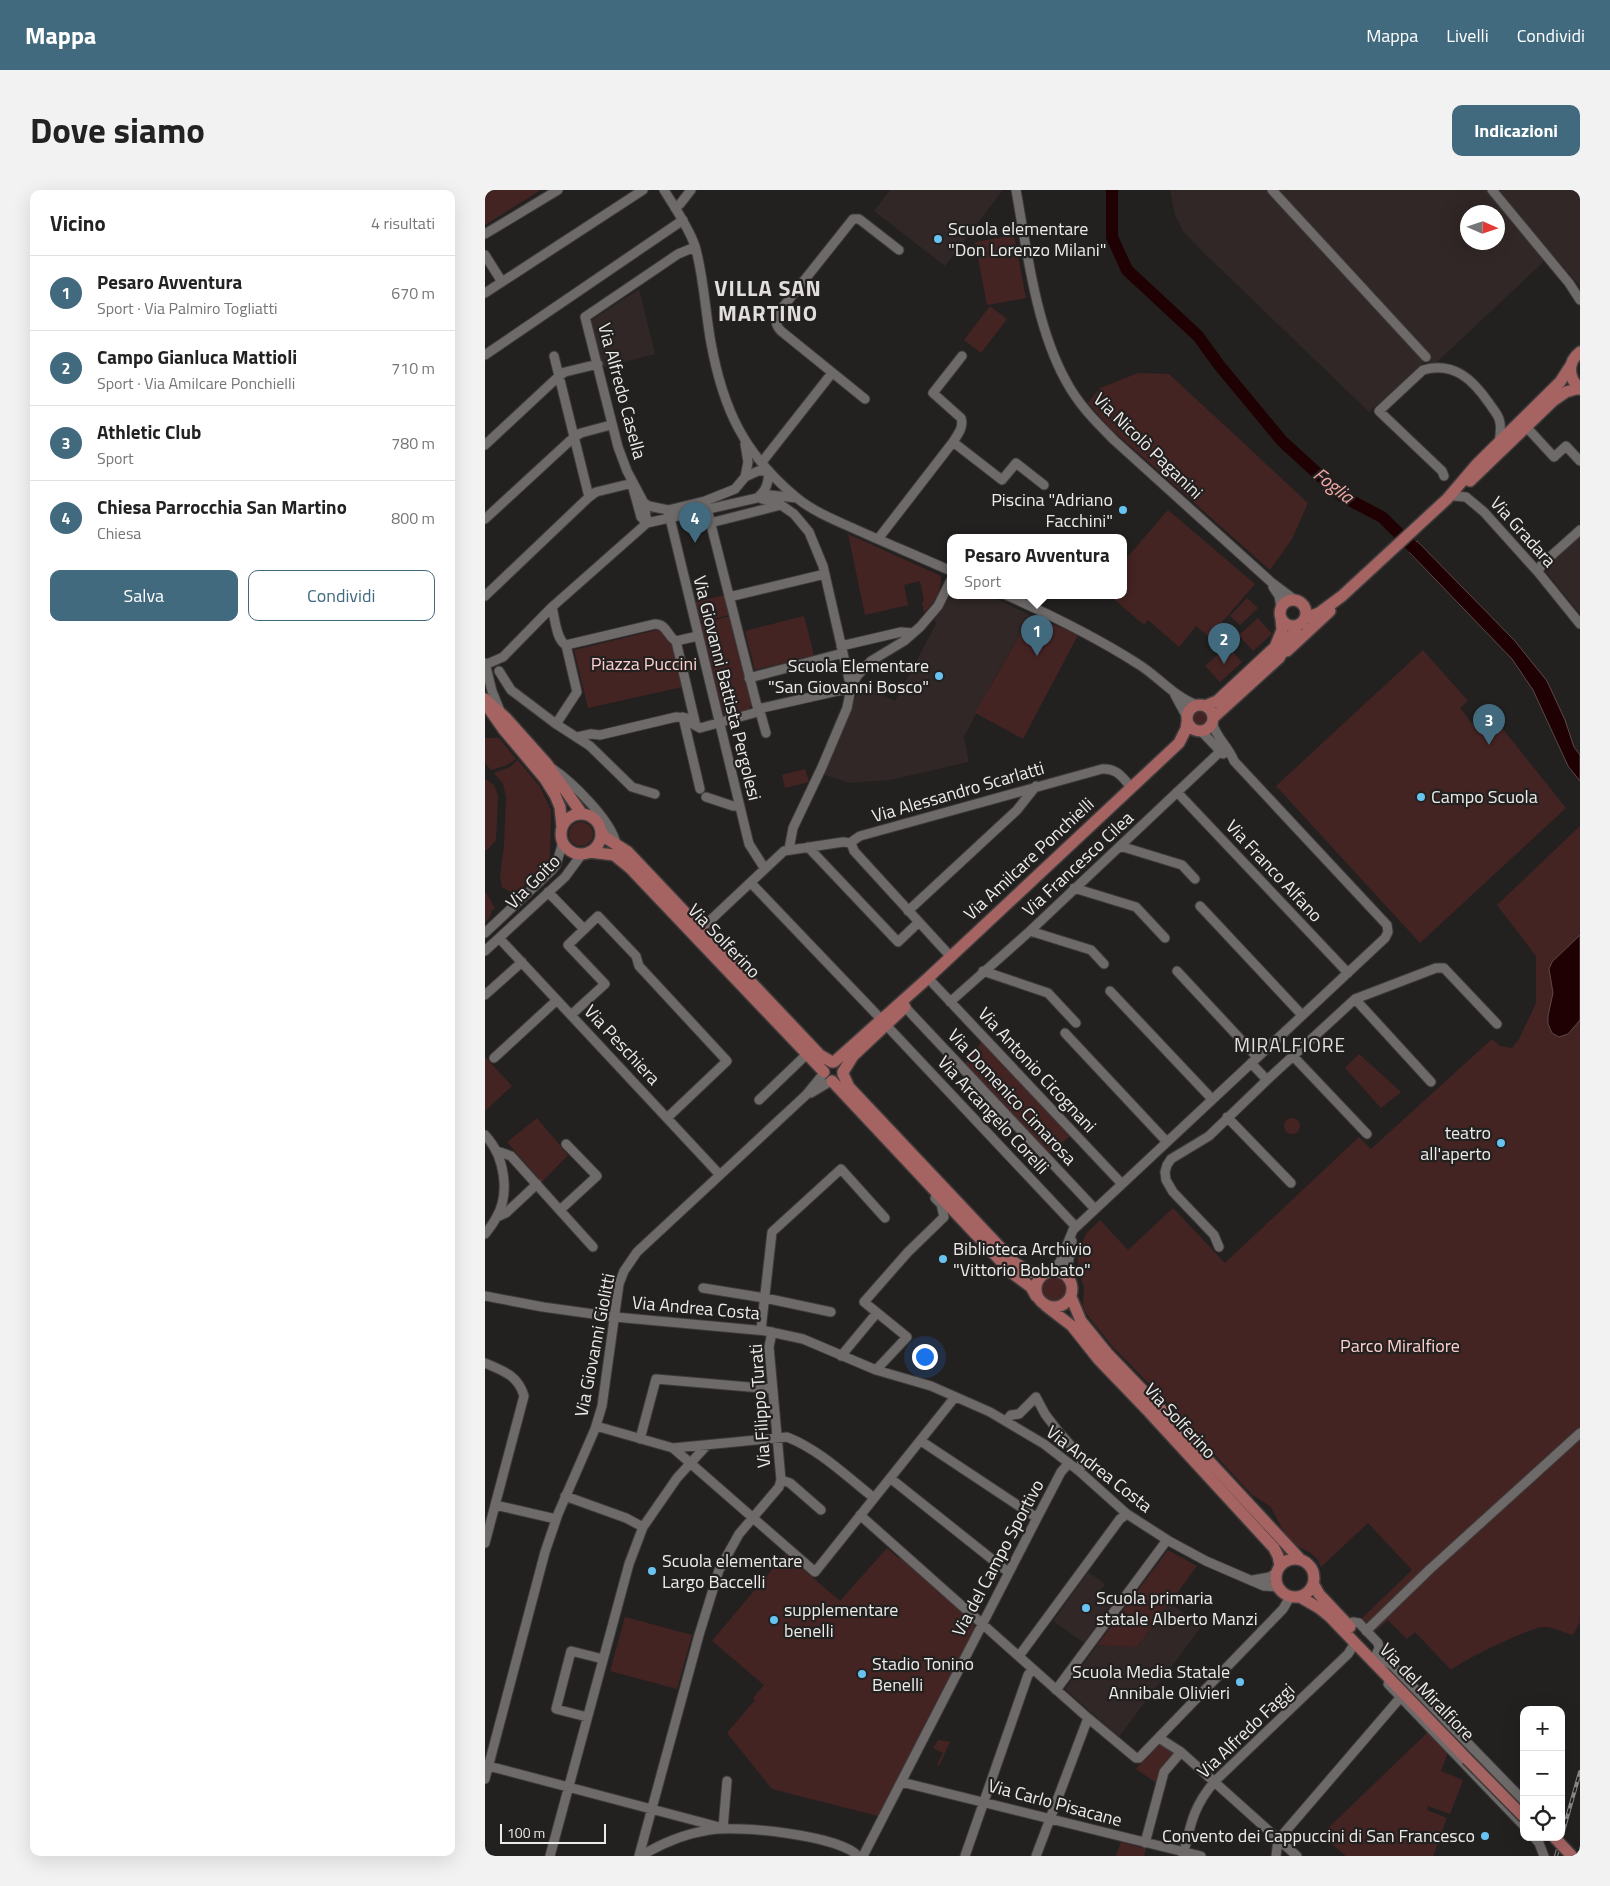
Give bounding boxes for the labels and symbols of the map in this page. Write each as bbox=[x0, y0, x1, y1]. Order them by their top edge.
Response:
north arrow bbox=[1460, 205, 1505, 250]
place label: Scuola elementare "Don Lorenzo Milani" bbox=[948, 215, 1106, 263]
marker: Scuola elementare "Don Lorenzo Milani" bbox=[932, 233, 944, 245]
district label: VILLA SAN MARTINO bbox=[714, 271, 822, 330]
street label: Via Alfredo Casella bbox=[591, 320, 654, 462]
street label: Via Nicolò Paganini bbox=[1087, 386, 1209, 505]
water label: Foglia bbox=[1308, 459, 1362, 511]
place label: Piscina "Adriano Facchini" bbox=[991, 486, 1113, 534]
street label: Via Gradara bbox=[1484, 490, 1563, 573]
pin: 4 bbox=[679, 502, 711, 543]
marker: Piscina "Adriano Facchini" bbox=[1117, 504, 1129, 516]
street label: Via Giovanni Battista Pergolesi bbox=[686, 573, 769, 803]
pin: 1 bbox=[1021, 615, 1053, 656]
pin: 2 bbox=[1208, 623, 1240, 664]
park label: Piazza Puccini bbox=[591, 650, 697, 677]
place label: Scuola Elementare "San Giovanni Bosco" bbox=[768, 652, 929, 700]
marker: Scuola Elementare "San Giovanni Bosco" bbox=[933, 670, 945, 682]
pin: 3 bbox=[1473, 704, 1505, 745]
street label: Via Alessandro Scarlatti bbox=[868, 754, 1047, 829]
place label: Campo Scuola bbox=[1431, 783, 1538, 810]
street label: Via Amilcare Ponchielli bbox=[957, 791, 1100, 926]
marker: Campo Scuola bbox=[1415, 791, 1427, 803]
street label: Via Francesco Cilea bbox=[1016, 805, 1139, 923]
street label: Via Franco Alfano bbox=[1220, 813, 1329, 928]
street label: Via Goito bbox=[499, 848, 566, 915]
street label: Via Solferino bbox=[682, 897, 767, 984]
street label: Via Peschiera bbox=[578, 998, 667, 1091]
street label: Via Antonio Cicognani bbox=[972, 1001, 1103, 1139]
street label: Via Domenico Cimarosa bbox=[942, 1022, 1083, 1171]
district label: MIRALFIORE bbox=[1234, 1030, 1346, 1059]
street label: Via Arcangelo Corelli bbox=[931, 1049, 1055, 1180]
place label: teatro all'aperto bbox=[1420, 1119, 1491, 1167]
marker: teatro all'aperto bbox=[1495, 1137, 1507, 1149]
place label: Biblioteca Archivio "Vittorio Bobbato" bbox=[953, 1235, 1092, 1283]
marker: Biblioteca Archivio "Vittorio Bobbato" bbox=[937, 1253, 949, 1265]
street label: Via Giovanni Giolitti bbox=[567, 1271, 622, 1419]
street label: Via Andrea Costa bbox=[631, 1288, 761, 1327]
park label: Parco Miralfiore bbox=[1340, 1332, 1460, 1359]
street label: Via Filippo Turati bbox=[742, 1343, 777, 1469]
your location bbox=[912, 1344, 938, 1370]
street label: Via Solferino bbox=[1138, 1377, 1223, 1465]
street label: Via Andrea Costa bbox=[1040, 1418, 1158, 1519]
street label: Via del Campo Sportivo bbox=[945, 1475, 1050, 1641]
place label: Scuola elementare Largo Baccelli bbox=[662, 1547, 802, 1595]
marker: Scuola elementare Largo Baccelli bbox=[646, 1565, 658, 1577]
place label: Scuola primaria statale Alberto Manzi bbox=[1096, 1584, 1258, 1632]
place label: supplementare benelli bbox=[784, 1596, 898, 1644]
marker: Scuola primaria statale Alberto Manzi bbox=[1080, 1602, 1092, 1614]
marker: supplementare benelli bbox=[768, 1614, 780, 1626]
street label: Via del Miralfiore bbox=[1373, 1637, 1481, 1747]
place label: Stadio Tonino Benelli bbox=[872, 1650, 974, 1698]
place label: Scuola Media Statale Annibale Olivieri bbox=[1072, 1658, 1230, 1706]
marker: Stadio Tonino Benelli bbox=[856, 1668, 868, 1680]
marker: Scuola Media Statale Annibale Olivieri bbox=[1234, 1676, 1246, 1688]
street label: Via Alfredo Faggi bbox=[1191, 1677, 1301, 1784]
street label: Via Carlo Pisacane bbox=[985, 1772, 1125, 1833]
scale bar bbox=[500, 1821, 606, 1844]
place label: Convento dei Cappuccini di San Francesco bbox=[1162, 1822, 1475, 1849]
marker: Convento dei Cappuccini di San Francesco bbox=[1479, 1830, 1491, 1842]

